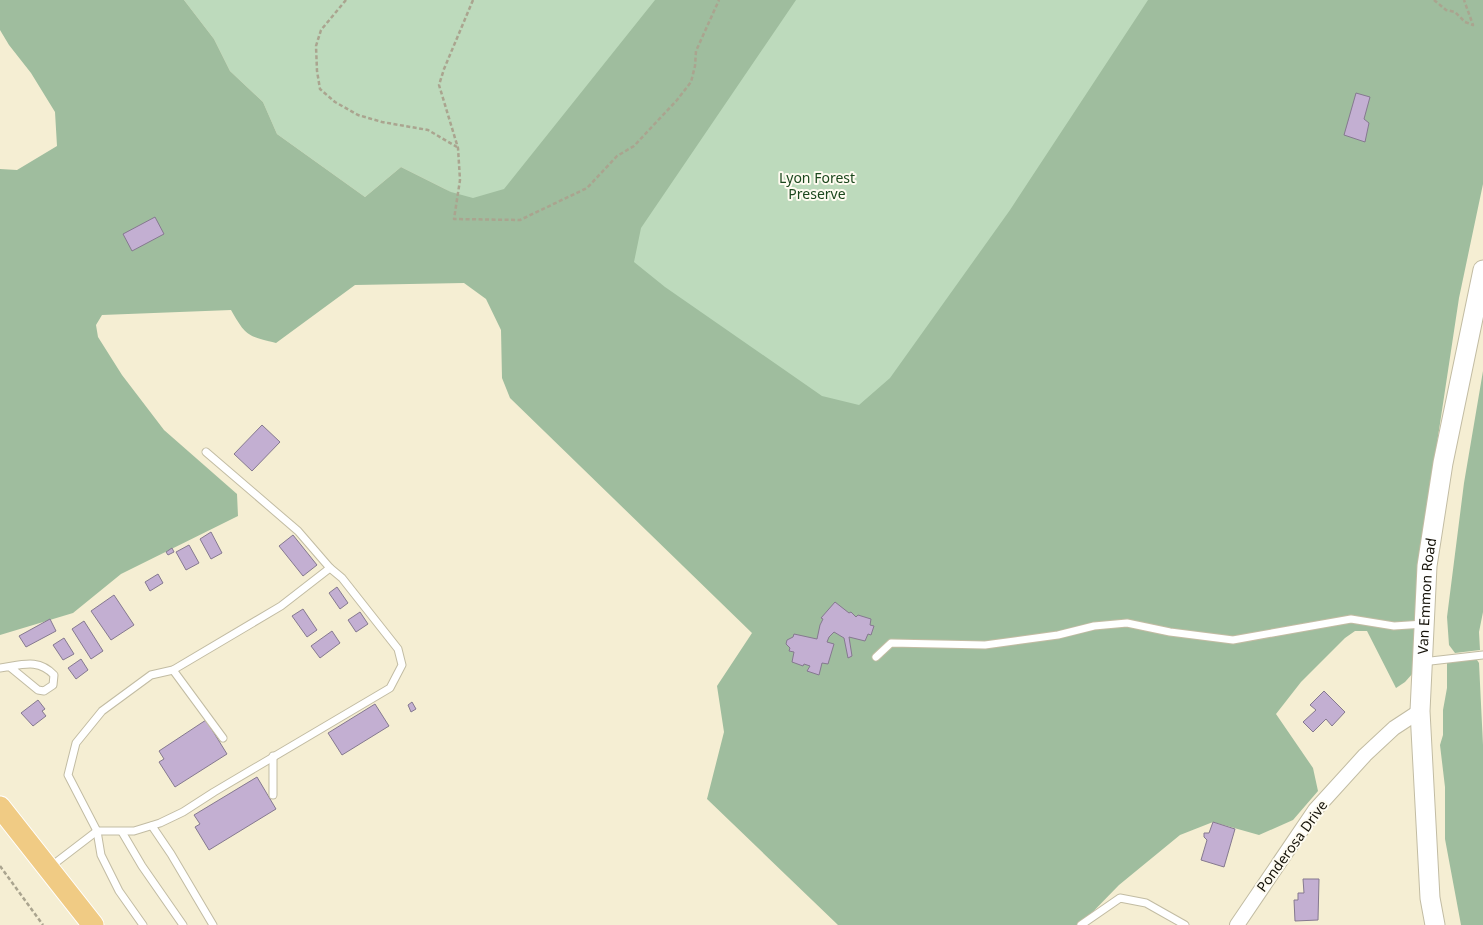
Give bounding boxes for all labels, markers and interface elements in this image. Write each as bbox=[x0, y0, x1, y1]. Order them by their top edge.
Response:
park label: Lyon Forest Preserve bbox=[779, 168, 855, 203]
street label: Van Emmon Road bbox=[1413, 536, 1440, 655]
street label: Ponderosa Drive bbox=[1252, 796, 1331, 895]

